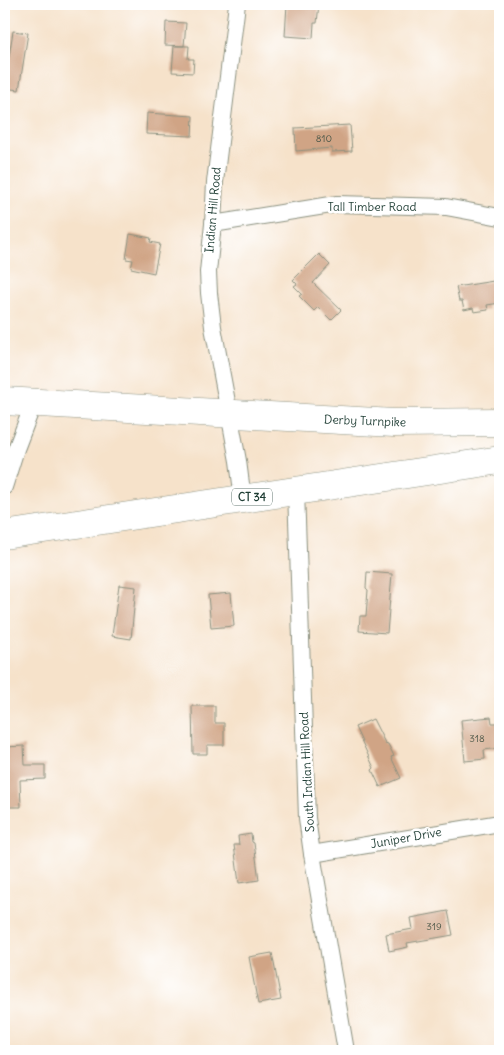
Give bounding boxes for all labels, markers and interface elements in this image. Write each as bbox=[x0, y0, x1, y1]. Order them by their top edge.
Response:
house number: 810 bbox=[316, 132, 332, 145]
street label: Indian Hill Road bbox=[201, 166, 224, 254]
street label: Tall Timber Road bbox=[327, 199, 417, 214]
street label: Derby Turnpike bbox=[324, 412, 406, 429]
road number: CT 34 bbox=[232, 488, 272, 506]
street label: South Indian Hill Road bbox=[296, 712, 317, 833]
house number: 318 bbox=[469, 732, 485, 745]
street label: Juniper Drive bbox=[369, 824, 443, 851]
house number: 319 bbox=[426, 920, 442, 933]

